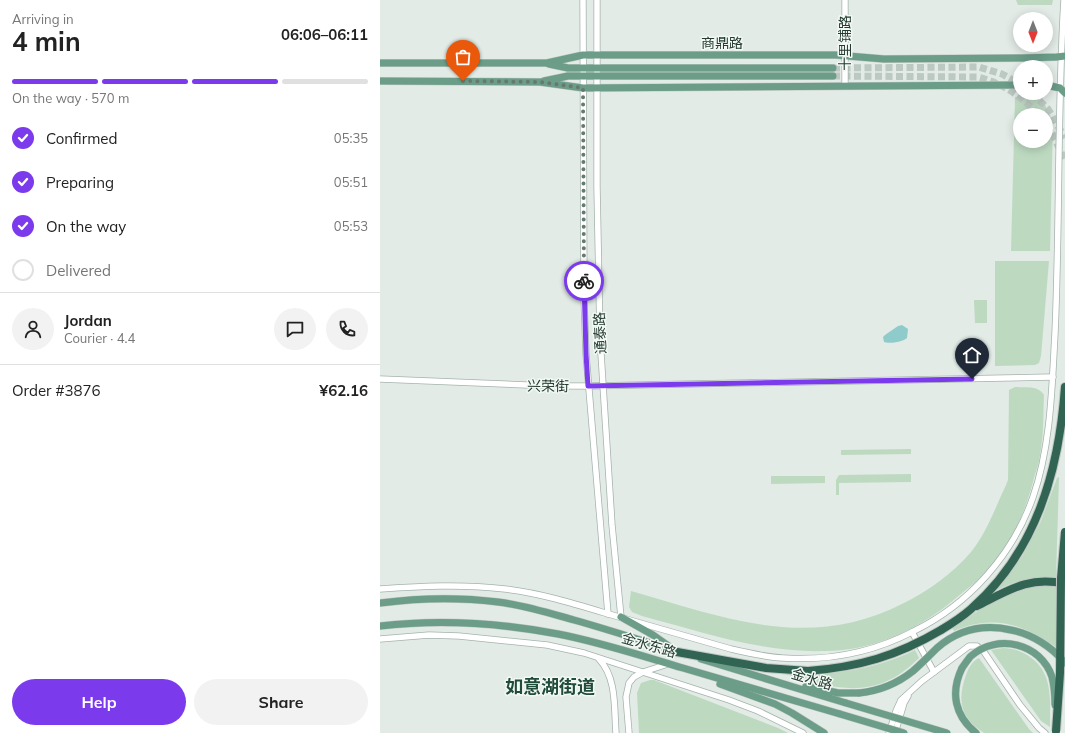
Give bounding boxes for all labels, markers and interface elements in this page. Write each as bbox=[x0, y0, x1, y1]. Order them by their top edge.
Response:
text: Arriving in bbox=[12, 11, 74, 27]
north arrow bbox=[1013, 12, 1053, 52]
map controls bbox=[1013, 12, 1053, 148]
street label: 十里铺路 bbox=[836, 15, 854, 71]
text: 4 min bbox=[12, 25, 81, 58]
text: 06:06–06:11 bbox=[281, 25, 368, 44]
street label: 商鼎路 bbox=[701, 34, 743, 52]
pin bbox=[446, 40, 480, 81]
icon: bag bbox=[452, 46, 474, 68]
button: + bbox=[1013, 60, 1053, 100]
text: On the way · 570 m bbox=[12, 90, 129, 106]
button: − bbox=[1013, 108, 1053, 148]
icon: check bbox=[12, 127, 34, 149]
text: Confirmed bbox=[46, 129, 117, 148]
text: 05:35 bbox=[334, 130, 368, 146]
icon: check bbox=[12, 171, 34, 193]
text: Preparing bbox=[46, 173, 114, 192]
text: 05:51 bbox=[334, 174, 368, 190]
icon: check bbox=[12, 215, 34, 237]
text: On the way bbox=[46, 217, 126, 236]
text: 05:53 bbox=[334, 218, 368, 234]
text: Delivered bbox=[46, 261, 111, 280]
courier bbox=[564, 261, 604, 301]
icon: bike bbox=[573, 270, 595, 292]
button: person bbox=[12, 308, 54, 350]
button: chat bbox=[274, 308, 316, 350]
button: phone bbox=[326, 308, 368, 350]
text: Jordan bbox=[64, 311, 112, 330]
street label: 通泰路 bbox=[590, 312, 610, 354]
text: Courier · 4.4 bbox=[64, 330, 135, 346]
pin bbox=[955, 338, 989, 379]
icon: home bbox=[961, 344, 983, 366]
street label: 兴荣街 bbox=[527, 377, 569, 395]
text: Order #3876 bbox=[12, 381, 100, 400]
text: ¥62.16 bbox=[319, 381, 368, 400]
street label: 金水东路 bbox=[620, 629, 678, 661]
street label: 金水路 bbox=[789, 664, 835, 694]
district label: 如意湖街道 bbox=[505, 675, 595, 698]
button: Help bbox=[12, 679, 186, 725]
button: Share bbox=[194, 679, 368, 725]

